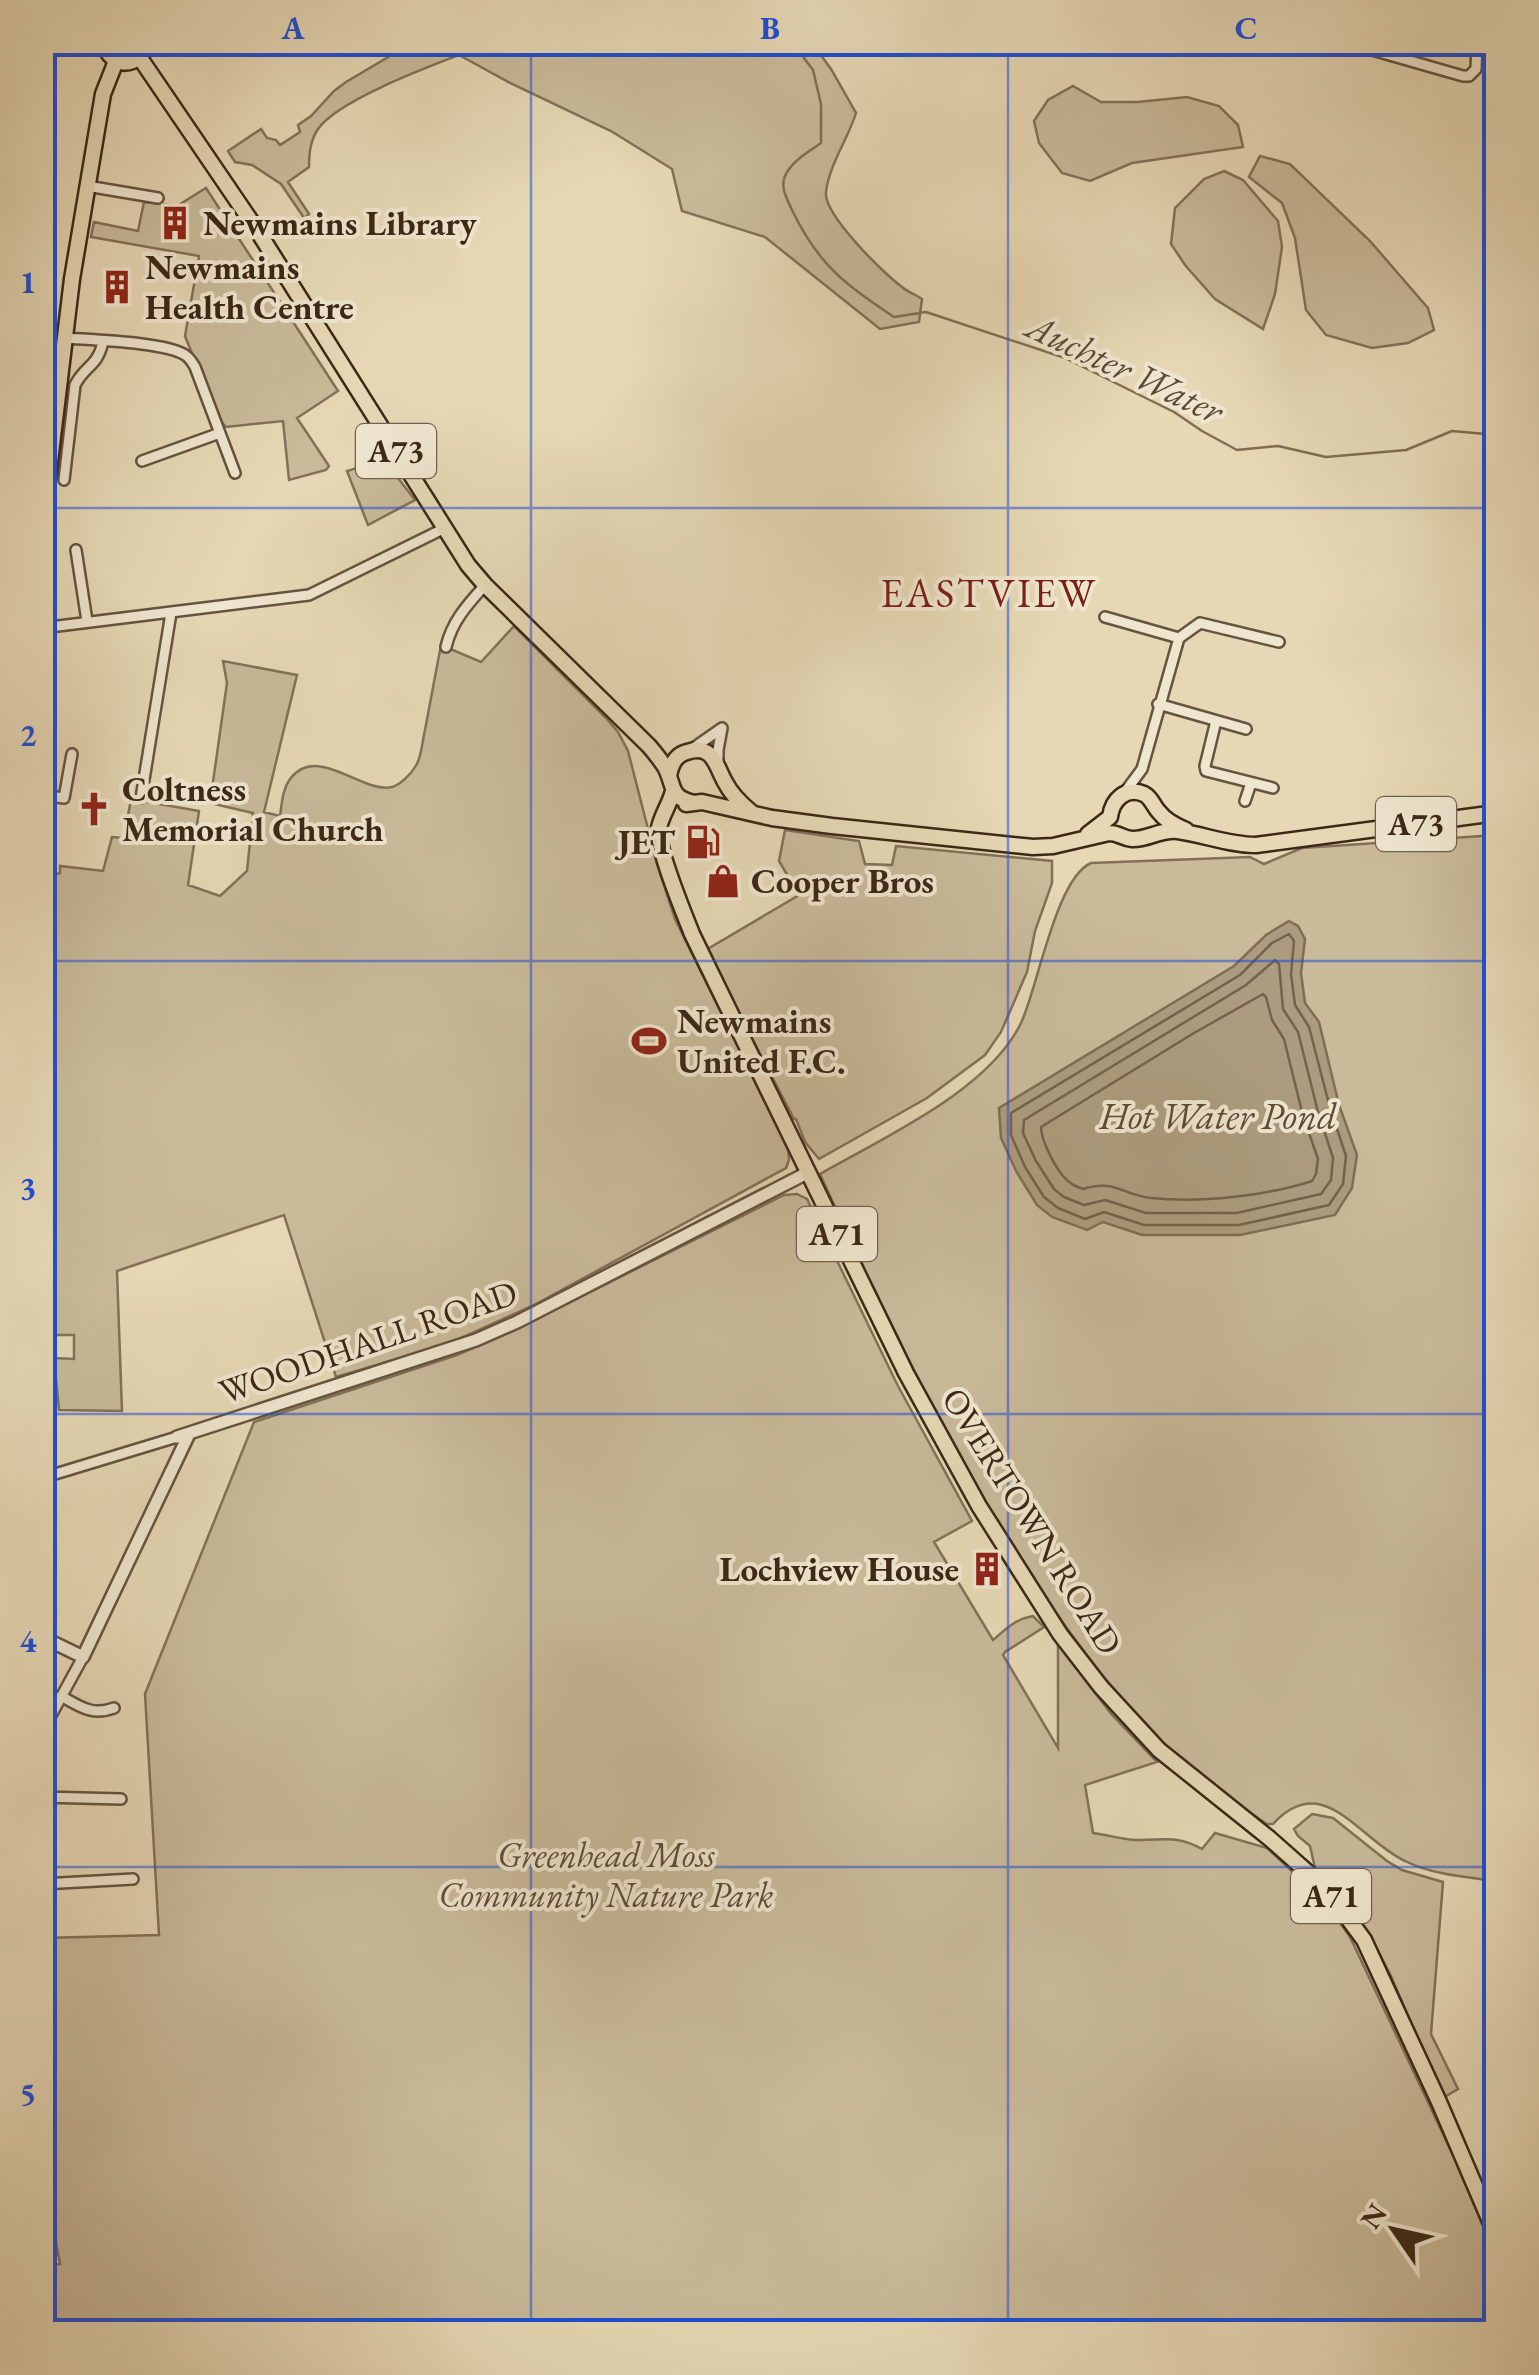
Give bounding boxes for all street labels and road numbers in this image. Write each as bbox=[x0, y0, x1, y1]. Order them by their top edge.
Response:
road number: A73 bbox=[356, 424, 436, 478]
road number: A73 bbox=[1376, 797, 1456, 851]
road number: A71 bbox=[797, 1207, 877, 1261]
street label: WOODHALL ROAD bbox=[213, 1269, 523, 1414]
street label: OVERTOWN ROAD bbox=[932, 1379, 1133, 1663]
road number: A71 bbox=[1291, 1869, 1371, 1923]

